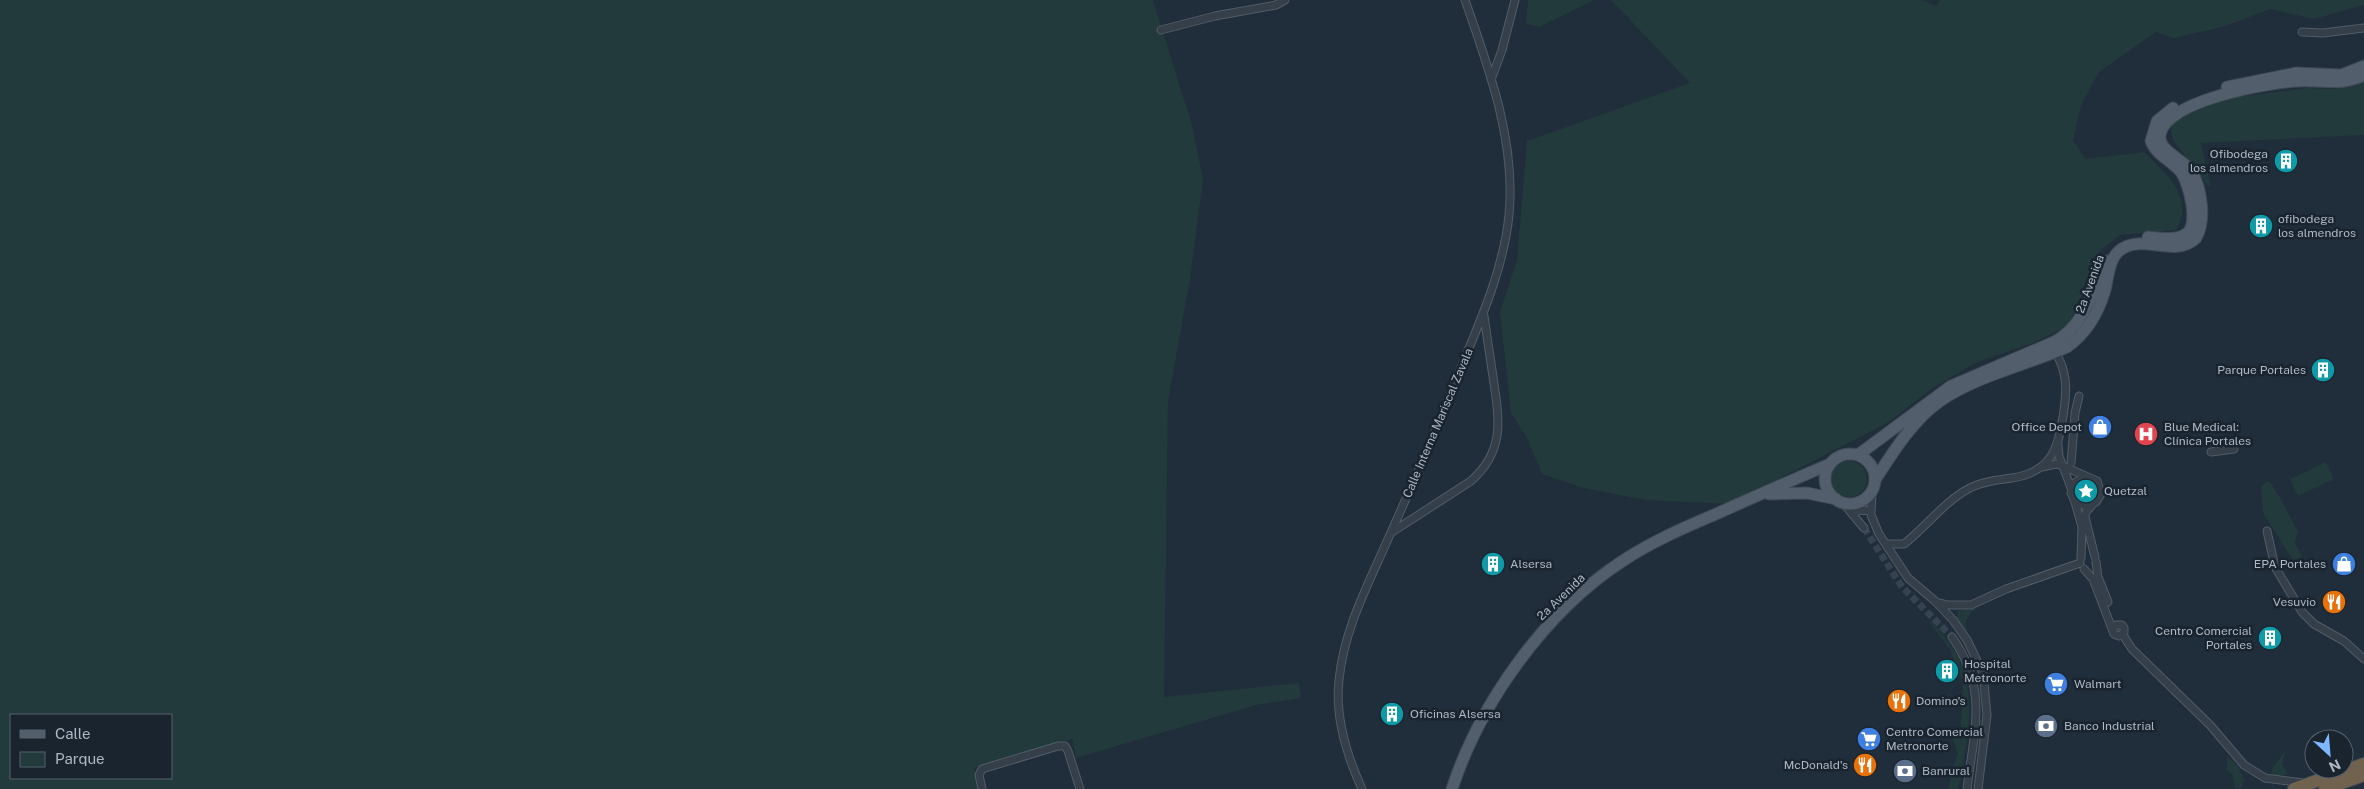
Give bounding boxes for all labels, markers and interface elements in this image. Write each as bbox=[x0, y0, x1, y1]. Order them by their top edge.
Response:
place label: Ofibodega los almendros bbox=[2190, 147, 2268, 175]
building icon: Ofibodega los almendros bbox=[2273, 148, 2299, 174]
place label: ofibodega los almendros bbox=[2278, 212, 2356, 240]
building icon: ofibodega los almendros bbox=[2248, 213, 2274, 239]
street label: 2a Avenida bbox=[2073, 253, 2107, 315]
street label: Calle Interna Mariscal Zavala bbox=[1400, 346, 1476, 500]
building icon: Parque Portales bbox=[2310, 357, 2336, 383]
place label: Parque Portales bbox=[2217, 363, 2306, 377]
shop icon: Office Depot bbox=[2087, 414, 2113, 440]
place label: Office Depot bbox=[2012, 420, 2082, 434]
place label: Blue Medical: Clínica Portales bbox=[2164, 420, 2251, 448]
hospital icon: Blue Medical: Clínica Portales bbox=[2133, 421, 2159, 447]
place icon: Quetzal bbox=[2073, 478, 2099, 504]
place label: Quetzal bbox=[2104, 484, 2148, 498]
building icon: Alsersa bbox=[1480, 551, 1506, 577]
shop icon: EPA Portales bbox=[2331, 551, 2357, 577]
place label: Alsersa bbox=[1510, 557, 1552, 571]
place label: EPA Portales bbox=[2254, 557, 2326, 571]
street label: 2a Avenida bbox=[1534, 571, 1588, 623]
restaurant icon: Vesuvio bbox=[2321, 589, 2347, 615]
place label: Vesuvio bbox=[2273, 595, 2316, 609]
place label: Centro Comercial Portales bbox=[2155, 624, 2252, 652]
building icon: Centro Comercial Portales bbox=[2257, 625, 2283, 651]
place label: Hospital Metronorte bbox=[1964, 657, 2027, 685]
building icon: Hospital Metronorte bbox=[1934, 658, 1960, 684]
supermarket icon: Walmart bbox=[2043, 671, 2069, 697]
place label: Walmart bbox=[2074, 677, 2122, 691]
restaurant icon: Domino's bbox=[1886, 688, 1912, 714]
place label: Domino's bbox=[1916, 694, 1966, 708]
building icon: Oficinas Alsersa bbox=[1379, 701, 1405, 727]
place label: Oficinas Alsersa bbox=[1410, 707, 1501, 721]
bank icon: Banco Industrial bbox=[2033, 713, 2059, 739]
legend bbox=[10, 714, 172, 779]
place label: Banco Industrial bbox=[2064, 719, 2155, 733]
text: Calle bbox=[55, 725, 91, 742]
place label: Centro Comercial Metronorte bbox=[1886, 725, 1983, 753]
supermarket icon: Centro Comercial Metronorte bbox=[1856, 726, 1882, 752]
north arrow bbox=[2304, 729, 2354, 779]
text: Parque bbox=[55, 750, 105, 767]
restaurant icon: McDonald's bbox=[1852, 752, 1878, 778]
text: N bbox=[2326, 756, 2343, 775]
place label: McDonald's bbox=[1784, 758, 1848, 772]
bank icon: Banrural bbox=[1892, 758, 1918, 784]
place label: Banrural bbox=[1922, 764, 1970, 778]

